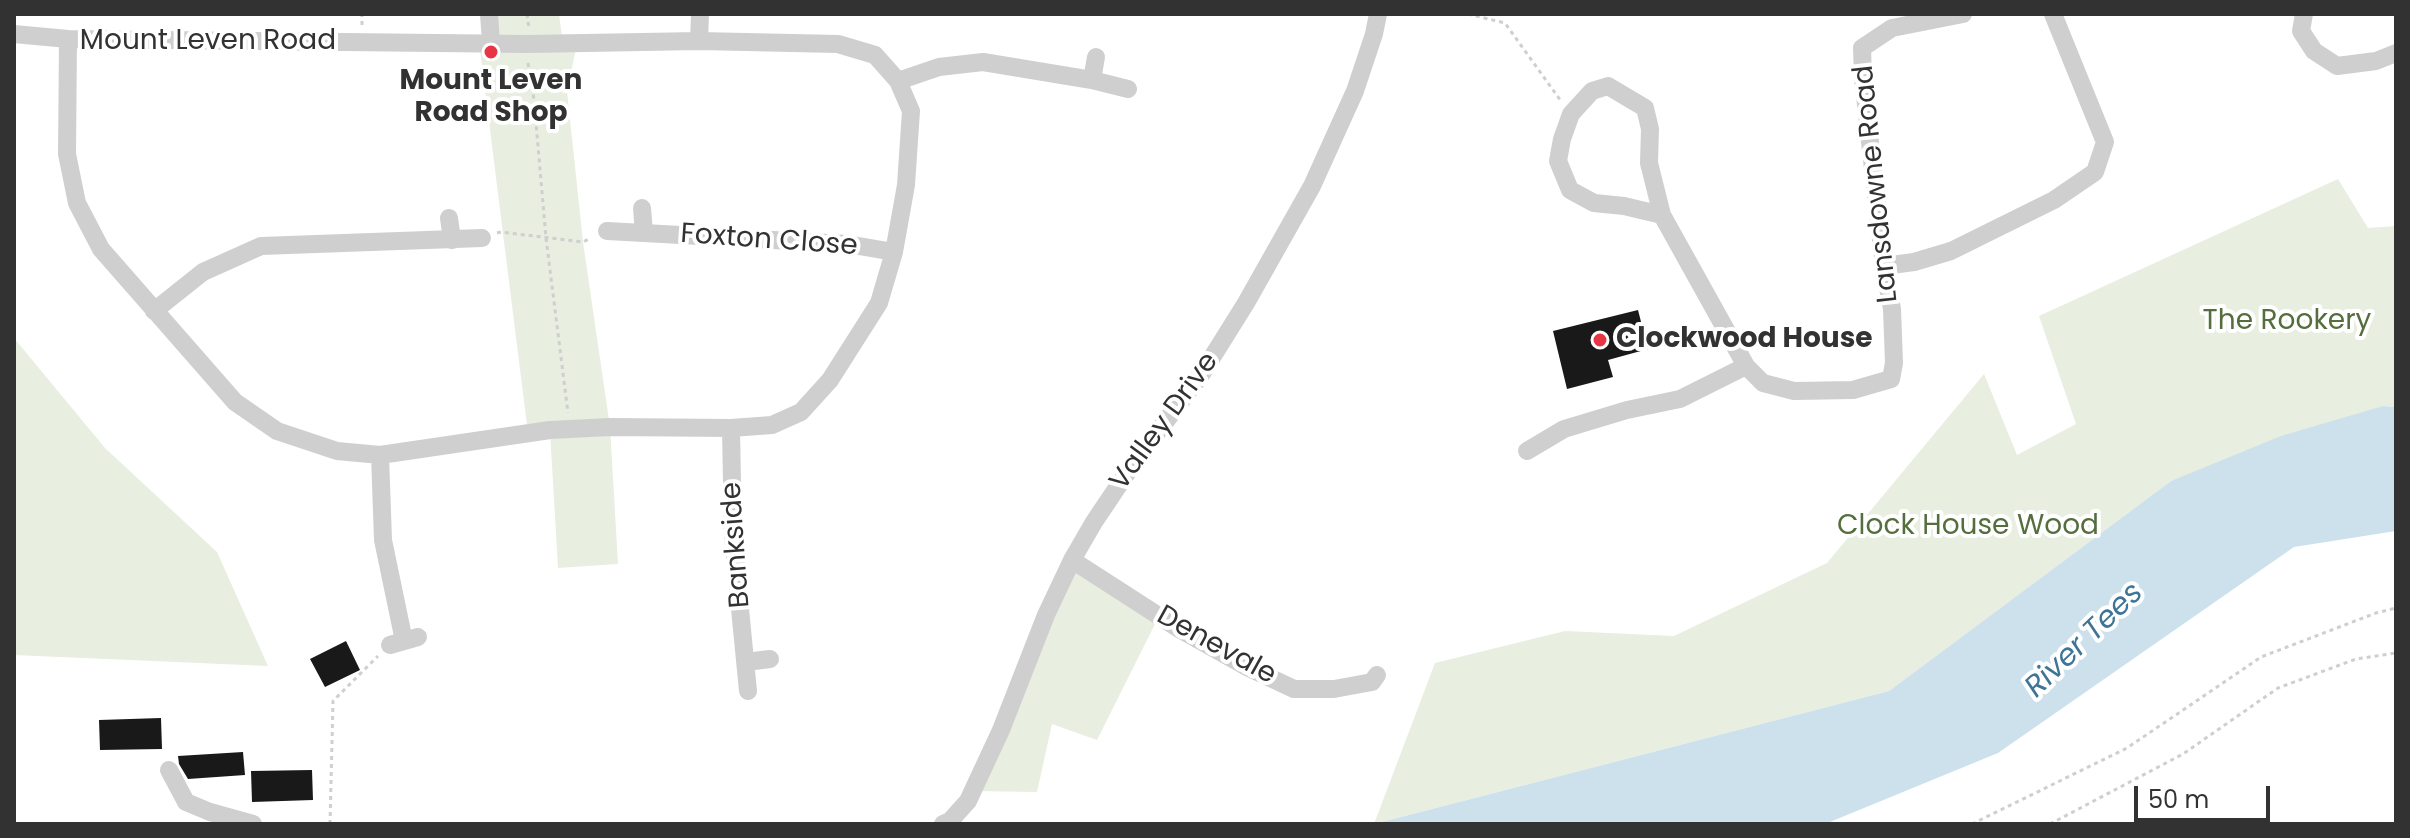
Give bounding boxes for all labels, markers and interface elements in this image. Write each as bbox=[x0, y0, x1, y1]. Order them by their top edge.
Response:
street label: Mount Leven Road bbox=[80, 25, 336, 59]
marker: Mount Leven Road Shop bbox=[482, 43, 500, 61]
street label: Lansdowne Road bbox=[1848, 63, 1906, 305]
place label: Mount Leven Road Shop bbox=[400, 65, 582, 131]
street label: Foxton Close bbox=[679, 218, 859, 264]
park label: The Rookery bbox=[2203, 305, 2371, 339]
place label: Clockwood House bbox=[1616, 323, 1873, 357]
marker: Clockwood House bbox=[1591, 331, 1609, 349]
street label: Valley Drive bbox=[1104, 346, 1226, 498]
street label: Bankside bbox=[716, 481, 758, 609]
park label: Clock House Wood bbox=[1837, 510, 2099, 544]
water label: River Tees bbox=[2018, 576, 2152, 706]
street label: Denevale bbox=[1150, 599, 1282, 693]
scale bar bbox=[2138, 770, 2274, 820]
text: 50 m bbox=[2148, 783, 2209, 816]

